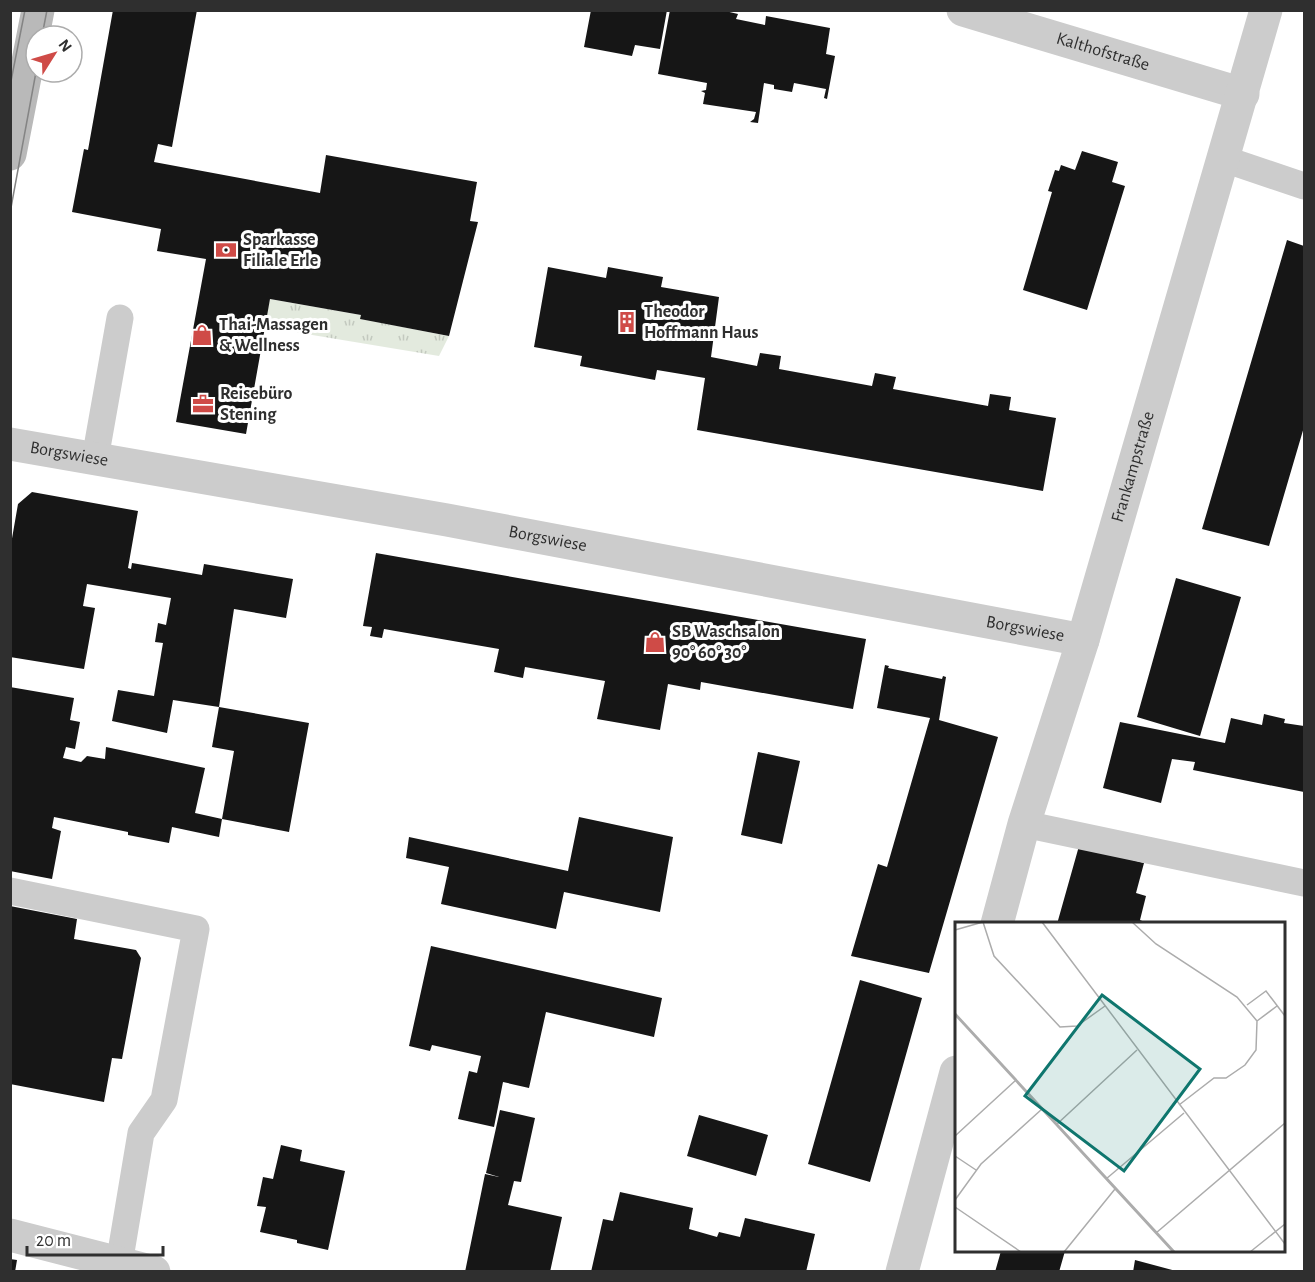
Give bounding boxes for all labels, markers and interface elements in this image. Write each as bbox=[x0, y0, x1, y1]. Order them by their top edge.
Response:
north arrow bbox=[24, 24, 84, 84]
street label: Kalthofstraße bbox=[1054, 30, 1152, 74]
text: N bbox=[55, 36, 75, 55]
place label: Sparkasse Filiale Erle bbox=[243, 231, 318, 270]
bank icon: Sparkasse Filiale Erle bbox=[214, 238, 238, 262]
place label: Theodor Hoffmann Haus bbox=[644, 303, 758, 342]
building icon: Theodor Hoffmann Haus bbox=[615, 310, 639, 334]
place label: Thai-Massagen & Wellness bbox=[219, 316, 328, 355]
shop icon: Thai-Massagen & Wellness bbox=[190, 323, 214, 347]
place label: Reisebüro Stening bbox=[220, 385, 293, 424]
office icon: Reisebüro Stening bbox=[191, 392, 215, 416]
street label: Frankampstraße bbox=[1109, 409, 1158, 524]
street label: Borgswiese bbox=[29, 439, 110, 470]
street label: Borgswiese bbox=[507, 523, 588, 555]
street label: Borgswiese bbox=[985, 613, 1066, 645]
place label: SB Waschsalon 90° 60° 30° bbox=[672, 623, 780, 662]
shop icon: SB Waschsalon 90° 60° 30° bbox=[643, 630, 667, 654]
inset map bbox=[955, 922, 1285, 1252]
scale bar bbox=[27, 1219, 164, 1257]
text: 20 m bbox=[36, 1232, 71, 1250]

